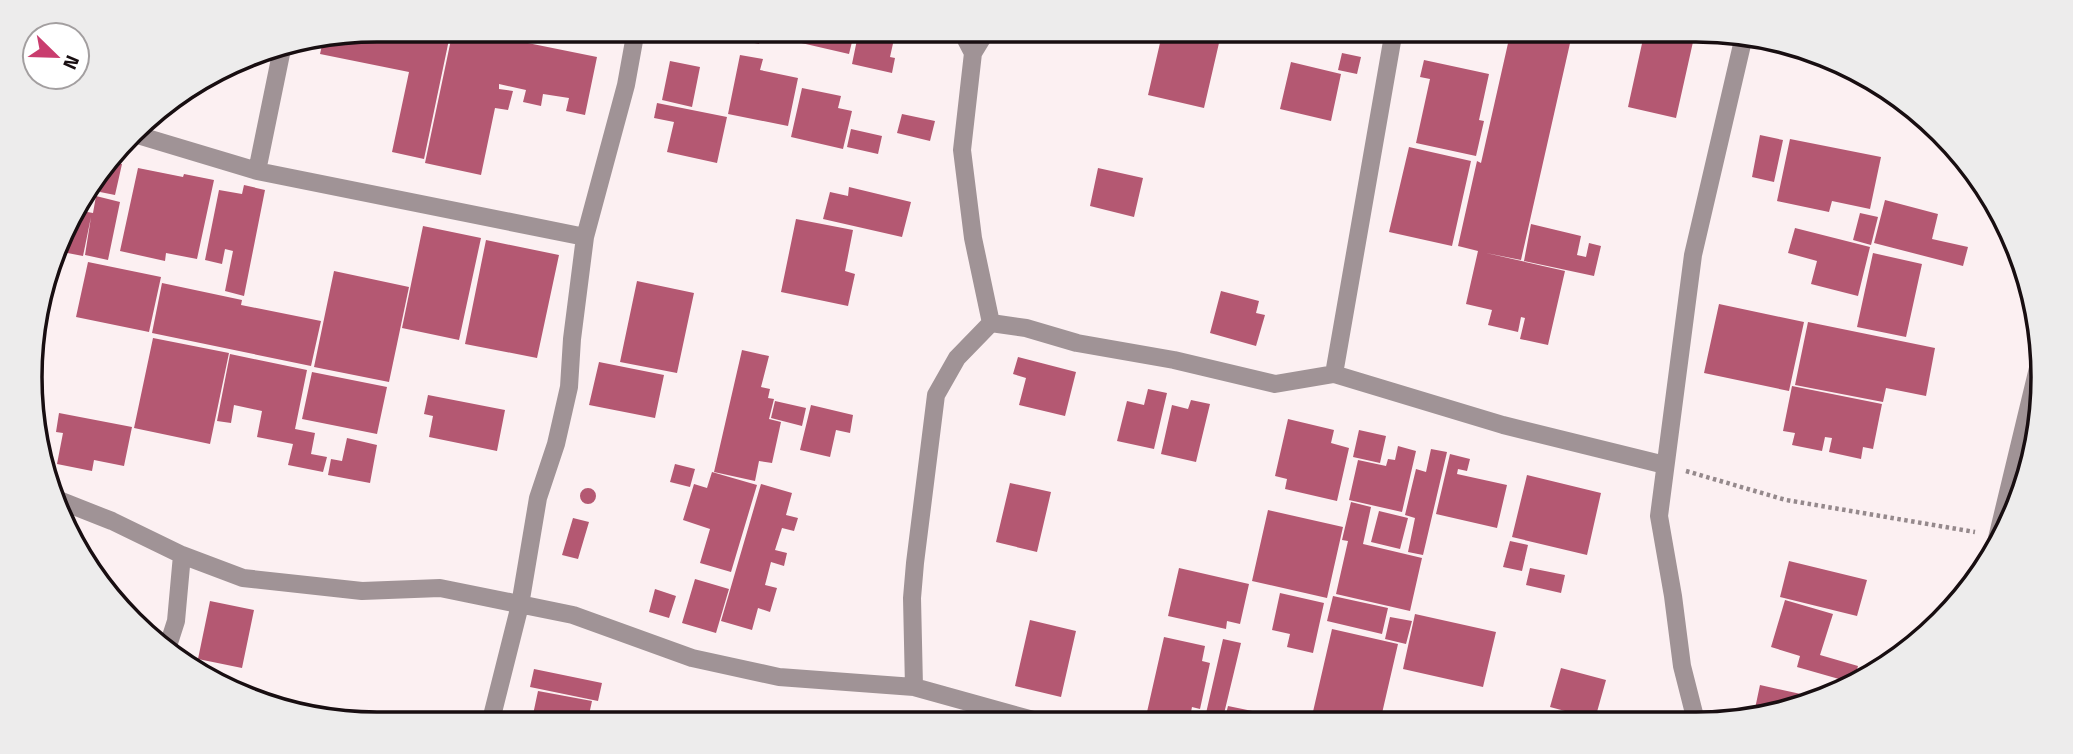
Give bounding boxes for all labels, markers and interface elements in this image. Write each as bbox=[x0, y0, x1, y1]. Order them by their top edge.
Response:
north arrow bbox=[21, 21, 91, 91]
text: N bbox=[56, 51, 88, 75]

